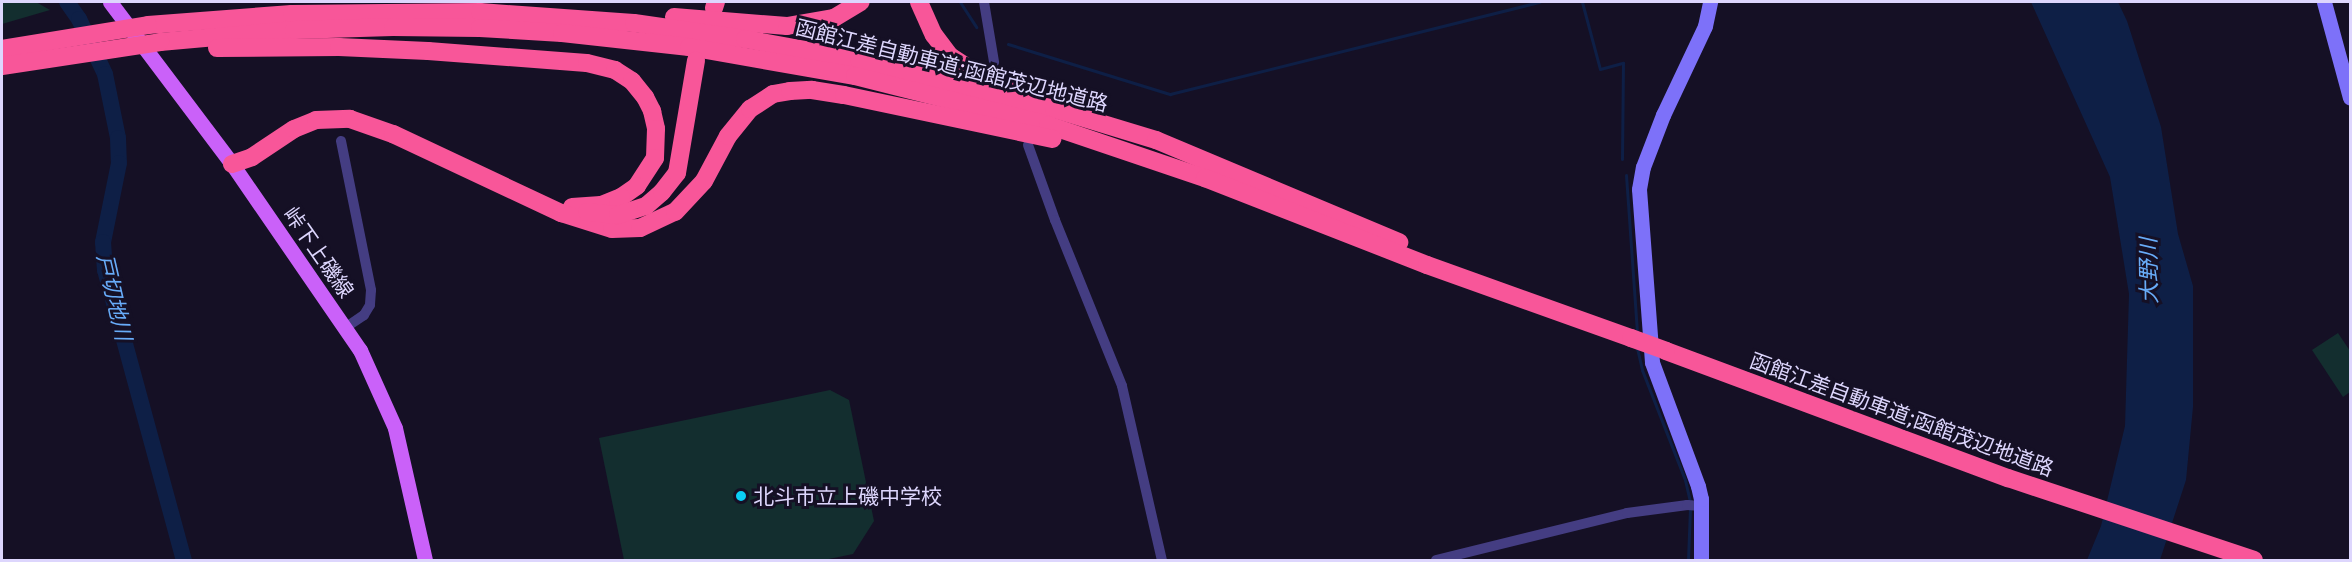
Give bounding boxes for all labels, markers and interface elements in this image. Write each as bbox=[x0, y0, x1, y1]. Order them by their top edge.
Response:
street label: 函館江差自動車道;函館茂辺地道路 bbox=[793, 14, 1111, 116]
street label: 峠下上磯線 bbox=[279, 202, 359, 302]
water label: 大野川 bbox=[2134, 238, 2162, 304]
water label: 戸切地川 bbox=[92, 251, 138, 343]
street label: 函館江差自動車道;函館茂辺地道路 bbox=[1747, 347, 2057, 481]
place label: 北斗市立上磯中学校 bbox=[753, 483, 942, 509]
marker: 北斗市立上磯中学校 bbox=[734, 489, 748, 503]

